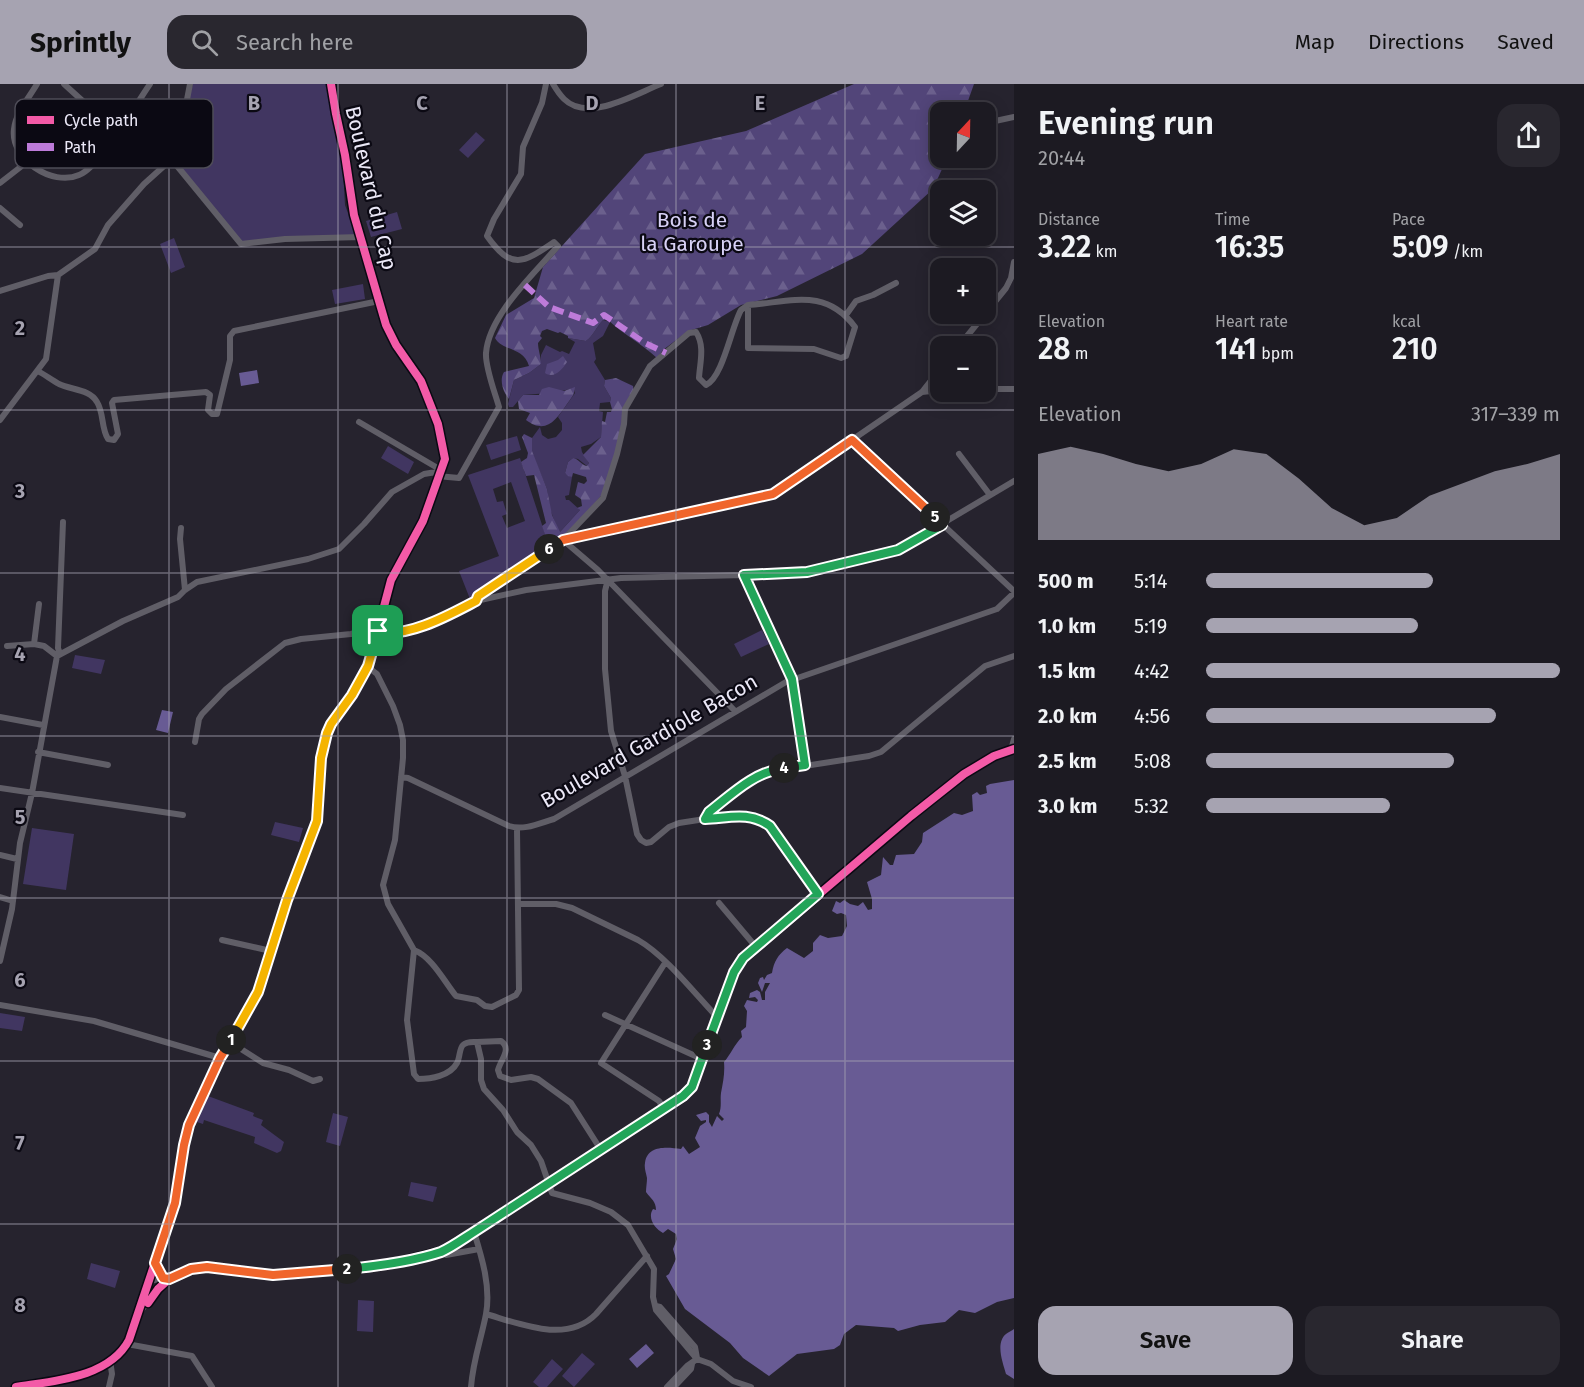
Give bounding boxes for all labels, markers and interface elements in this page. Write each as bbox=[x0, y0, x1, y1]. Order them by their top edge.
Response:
search box bbox=[167, 15, 587, 69]
text: Sprintly bbox=[30, 26, 131, 59]
icon: search bbox=[188, 26, 221, 59]
text: Search here bbox=[236, 29, 354, 56]
text: Map bbox=[1295, 29, 1335, 55]
text: Directions bbox=[1368, 29, 1464, 55]
text: Saved bbox=[1497, 29, 1554, 55]
text: B bbox=[248, 91, 260, 115]
text: C bbox=[416, 91, 428, 115]
text: D bbox=[585, 91, 599, 115]
text: E bbox=[755, 91, 765, 115]
legend bbox=[15, 99, 213, 168]
north arrow bbox=[930, 102, 996, 168]
map controls bbox=[930, 102, 996, 402]
street label: Boulevard du Cap bbox=[339, 103, 403, 273]
text: Evening run bbox=[1038, 103, 1214, 143]
button: share bbox=[1497, 104, 1560, 167]
text: Cycle path bbox=[64, 111, 138, 130]
text: Path bbox=[64, 138, 96, 157]
text: 20:44 bbox=[1038, 146, 1085, 170]
button: layers bbox=[930, 180, 996, 246]
park label: Bois de la Garoupe bbox=[640, 207, 744, 257]
text: Distance bbox=[1038, 210, 1100, 229]
text: Time bbox=[1215, 210, 1250, 229]
text: Pace bbox=[1392, 210, 1425, 229]
text: 3.22 bbox=[1038, 229, 1091, 265]
text: 16:35 bbox=[1215, 229, 1284, 265]
text: 5:09 bbox=[1392, 229, 1449, 265]
text: km bbox=[1091, 242, 1118, 261]
text: /km bbox=[1449, 242, 1483, 261]
button: + bbox=[930, 258, 996, 324]
text: Elevation bbox=[1038, 312, 1105, 331]
text: Heart rate bbox=[1215, 312, 1288, 331]
text: kcal bbox=[1392, 312, 1421, 331]
text: 2 bbox=[15, 316, 25, 340]
text: 28 bbox=[1038, 331, 1071, 367]
text: 141 bbox=[1215, 331, 1257, 367]
text: 210 bbox=[1392, 331, 1438, 367]
button: − bbox=[930, 336, 996, 402]
text: m bbox=[1071, 344, 1089, 363]
text: bpm bbox=[1257, 344, 1294, 363]
text: Elevation bbox=[1038, 402, 1122, 426]
text: 317–339 m bbox=[1471, 402, 1560, 426]
text: 3 bbox=[14, 479, 25, 503]
pin: 5 bbox=[920, 502, 950, 532]
text: 5 bbox=[931, 507, 939, 526]
pin: 6 bbox=[534, 534, 564, 564]
text: 6 bbox=[544, 539, 554, 558]
text: 500 m bbox=[1038, 569, 1094, 593]
text: 5:14 bbox=[1134, 569, 1167, 593]
pin bbox=[352, 605, 403, 656]
icon: arrive bbox=[361, 614, 394, 647]
text: 1.0 km bbox=[1038, 614, 1096, 638]
text: 5:19 bbox=[1134, 614, 1167, 638]
text: 4 bbox=[14, 642, 26, 666]
text: 1.5 km bbox=[1038, 659, 1096, 683]
text: 4:42 bbox=[1134, 659, 1169, 683]
street label: Boulevard Gardiole Bacon bbox=[536, 668, 762, 814]
text: 2.0 km bbox=[1038, 704, 1097, 728]
text: 4:56 bbox=[1134, 704, 1170, 728]
text: 2.5 km bbox=[1038, 749, 1097, 773]
text: 5:08 bbox=[1134, 749, 1171, 773]
pin: 4 bbox=[769, 753, 799, 783]
text: 4 bbox=[779, 758, 789, 777]
text: 3.0 km bbox=[1038, 794, 1097, 818]
text: 5:32 bbox=[1134, 794, 1169, 818]
text: 5 bbox=[15, 805, 26, 829]
text: 6 bbox=[14, 968, 26, 992]
pin: 1 bbox=[216, 1025, 246, 1055]
text: 1 bbox=[227, 1030, 235, 1049]
pin: 3 bbox=[692, 1030, 722, 1060]
text: 3 bbox=[703, 1035, 711, 1054]
text: 7 bbox=[15, 1131, 25, 1155]
pin: 2 bbox=[332, 1254, 362, 1284]
text: 2 bbox=[343, 1259, 351, 1278]
text: 8 bbox=[14, 1293, 26, 1317]
button: Save bbox=[1038, 1306, 1293, 1375]
button: Share bbox=[1305, 1306, 1560, 1375]

